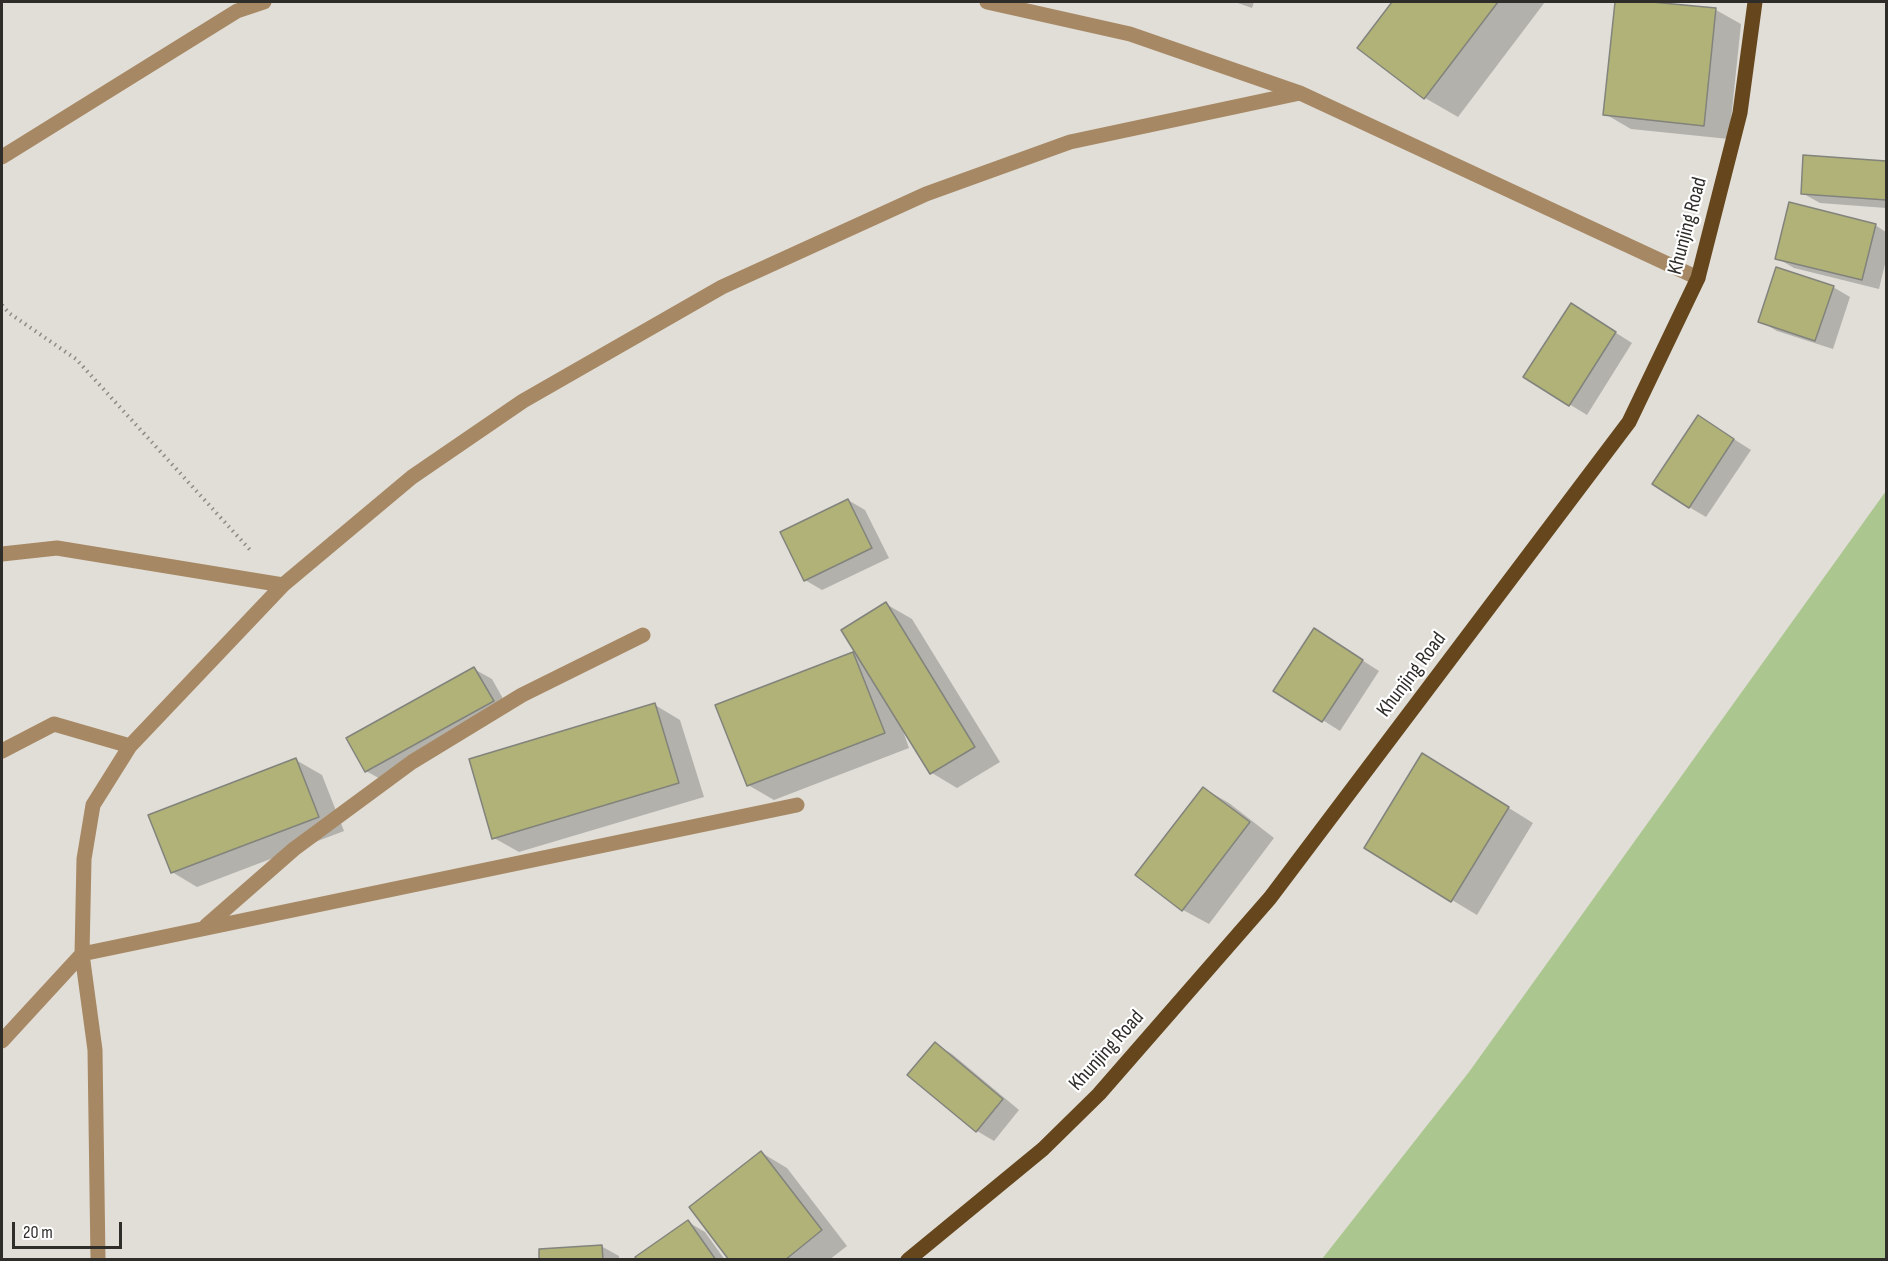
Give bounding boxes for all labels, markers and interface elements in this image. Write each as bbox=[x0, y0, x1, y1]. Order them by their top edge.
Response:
street label: Khunjing Road bbox=[1663, 175, 1713, 277]
street label: Khunjing Road bbox=[1372, 628, 1452, 722]
street label: Khunjing Road bbox=[1064, 1006, 1150, 1096]
scale bar bbox=[15, 1210, 124, 1248]
text: 20 m bbox=[23, 1222, 53, 1243]

